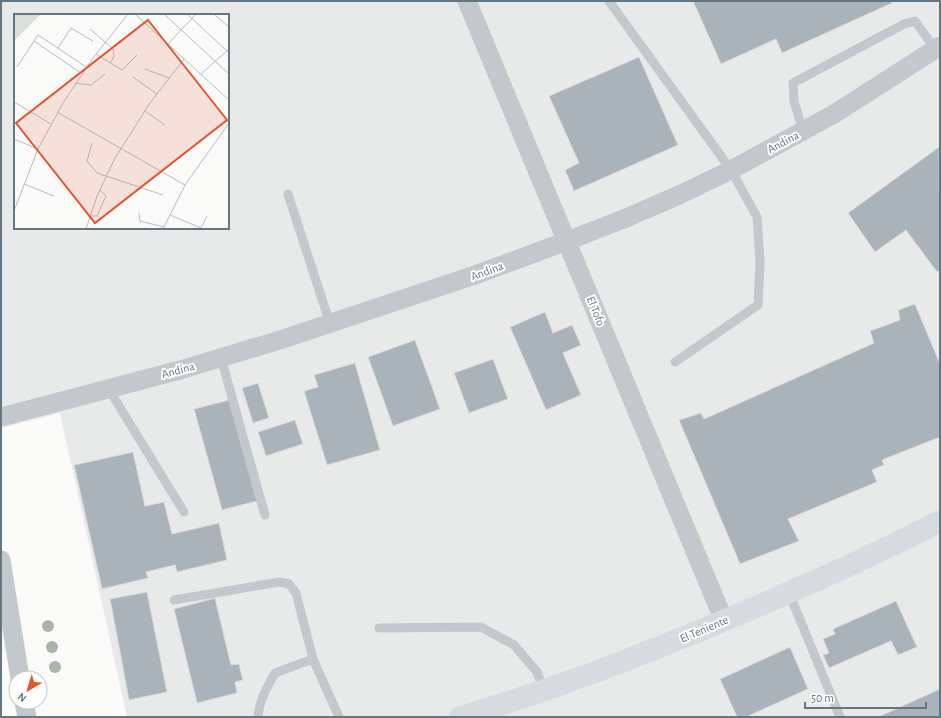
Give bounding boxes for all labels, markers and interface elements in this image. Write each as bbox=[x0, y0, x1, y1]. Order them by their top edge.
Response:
inset map bbox=[14, 14, 229, 229]
street label: Andina bbox=[765, 129, 801, 155]
street label: Andina bbox=[469, 259, 505, 282]
street label: El Tofo bbox=[585, 294, 607, 328]
street label: Andina bbox=[160, 360, 196, 380]
street label: El Teniente bbox=[678, 613, 730, 645]
north arrow bbox=[8, 670, 48, 710]
scale bar bbox=[805, 684, 926, 710]
text: N bbox=[16, 691, 29, 704]
text: 50 m bbox=[811, 692, 834, 704]

